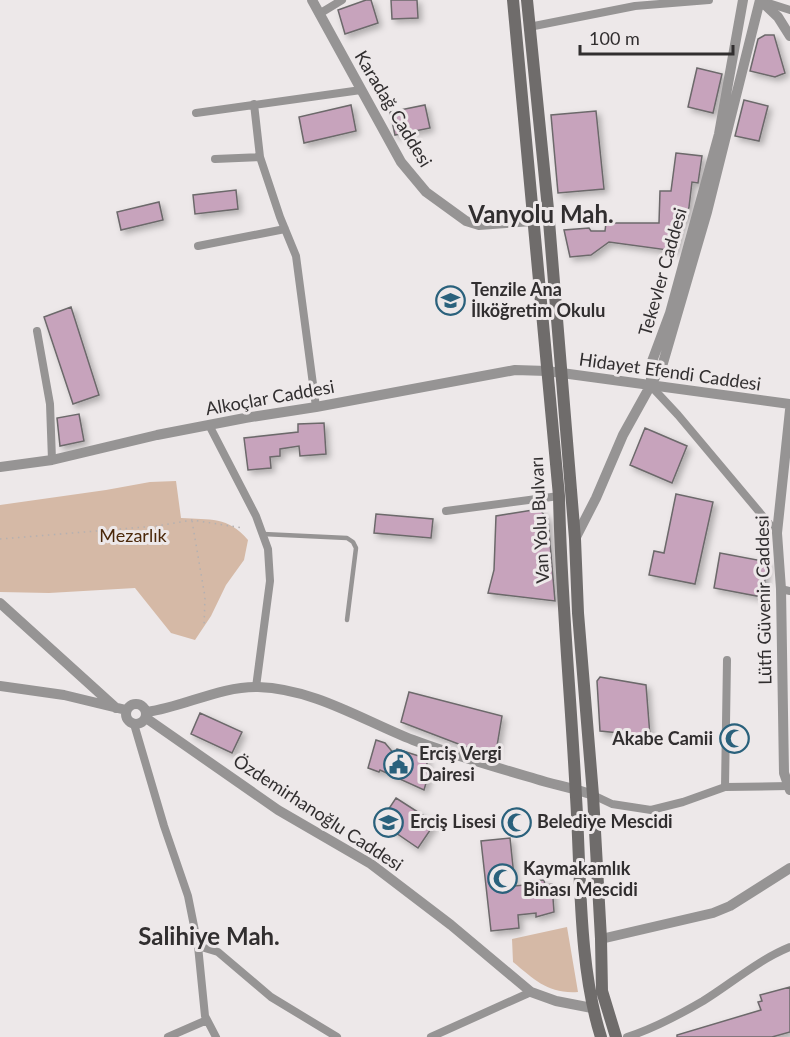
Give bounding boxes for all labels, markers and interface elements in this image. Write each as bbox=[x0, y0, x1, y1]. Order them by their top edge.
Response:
scale bar bbox=[580, 18, 733, 56]
text: 100 m bbox=[589, 27, 640, 49]
street label: Karadağ Caddesi bbox=[350, 46, 437, 171]
district label: Vanyolu Mah. bbox=[467, 199, 614, 228]
street label: Tekevler Caddesi bbox=[633, 205, 691, 338]
place label: Tenzile Ana İlköğretim Okulu bbox=[471, 278, 605, 321]
school or university icon: Tenzile Ana İlköğretim Okulu bbox=[434, 284, 466, 316]
street label: Hidayet Efendi Caddesi bbox=[578, 347, 763, 395]
street label: Alkoçlar Caddesi bbox=[204, 375, 336, 419]
street label: Van Yolu Bulvarı bbox=[525, 456, 553, 584]
street label: Lütfi Güvenir Caddesi bbox=[751, 515, 775, 685]
park label: Mezarlık bbox=[99, 524, 168, 546]
mosque icon: Akabe Camii bbox=[718, 723, 750, 755]
place label: Akabe Camii bbox=[611, 727, 713, 749]
place label: Erciş Vergi Dairesi bbox=[419, 742, 502, 785]
public building icon: Erciş Vergi Dairesi bbox=[382, 748, 414, 780]
street label: Özdemirhanoğlu Caddesi bbox=[230, 749, 407, 875]
school or university icon: Erciş Lisesi bbox=[373, 806, 405, 838]
mosque icon: Belediye Mescidi bbox=[500, 806, 532, 838]
place label: Erciş Lisesi bbox=[410, 810, 496, 832]
place label: Belediye Mescidi bbox=[537, 810, 673, 832]
place label: Kaymakamlık Binası Mescidi bbox=[523, 857, 638, 900]
mosque icon: Kaymakamlık Binası Mescidi bbox=[486, 863, 518, 895]
district label: Salihiye Mah. bbox=[138, 921, 280, 950]

